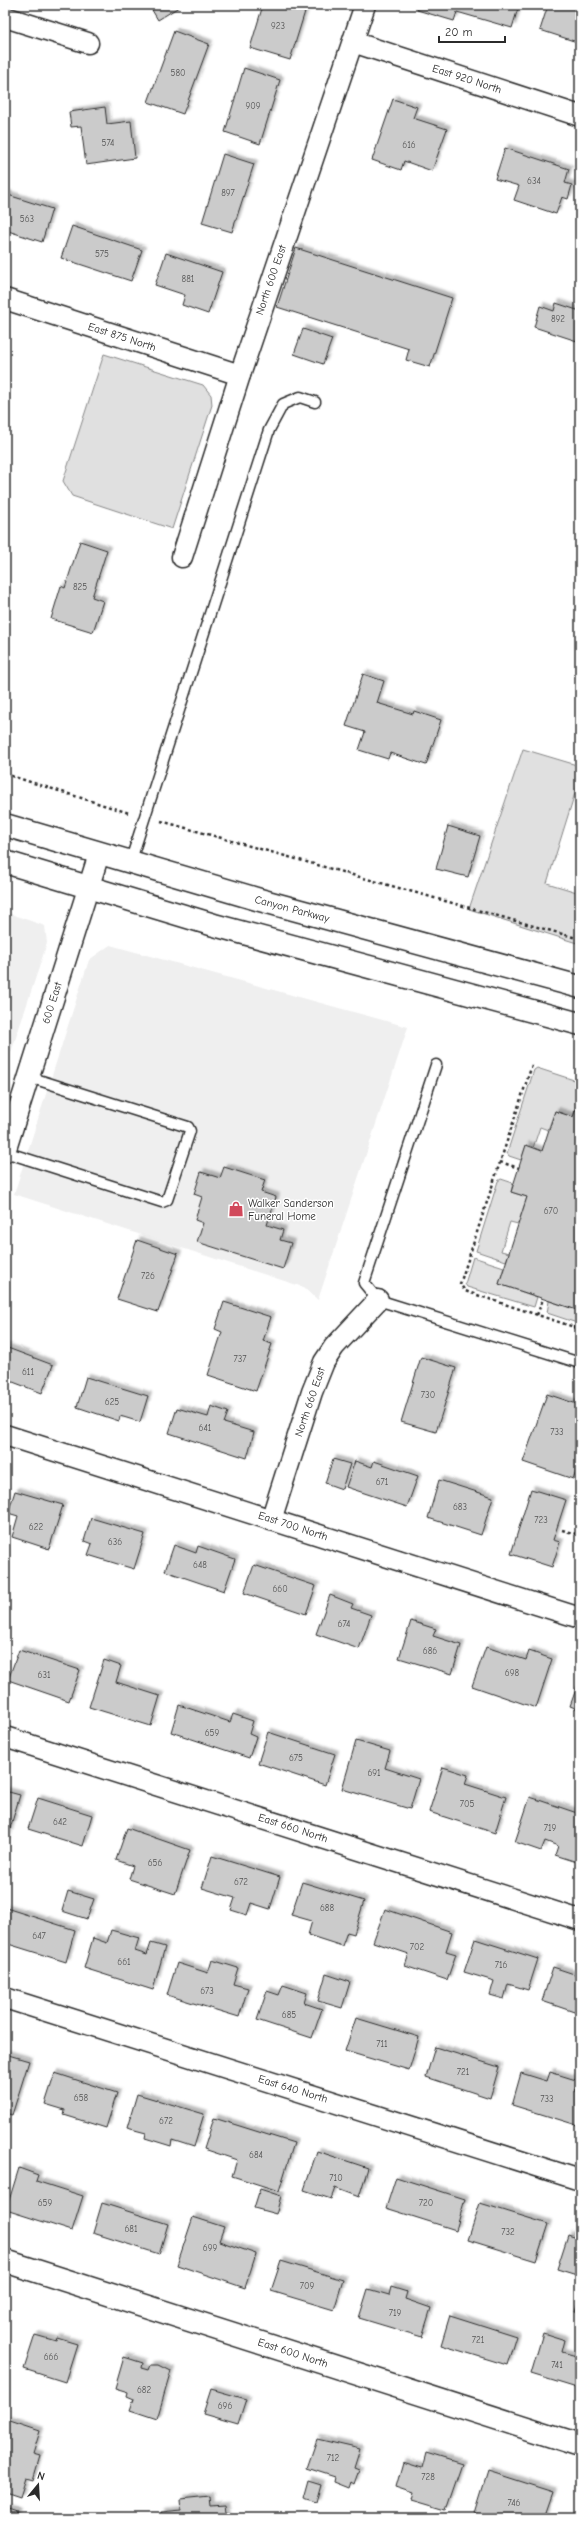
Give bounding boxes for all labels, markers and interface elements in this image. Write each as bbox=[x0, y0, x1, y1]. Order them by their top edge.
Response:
scale bar bbox=[439, 18, 505, 44]
house number: 923 bbox=[271, 21, 285, 31]
text: 20 m bbox=[445, 25, 473, 39]
street label: East 920 North bbox=[431, 62, 503, 96]
house number: 580 bbox=[171, 68, 186, 78]
house number: 909 bbox=[245, 101, 261, 111]
house number: 574 bbox=[102, 138, 114, 148]
house number: 616 bbox=[402, 140, 416, 150]
house number: 634 bbox=[527, 176, 541, 186]
house number: 897 bbox=[221, 188, 236, 198]
house number: 563 bbox=[20, 214, 34, 224]
street label: North 600 East bbox=[253, 242, 289, 317]
house number: 575 bbox=[95, 249, 109, 259]
house number: 881 bbox=[182, 274, 195, 284]
house number: 892 bbox=[551, 314, 565, 324]
street label: East 875 North bbox=[86, 320, 158, 354]
house number: 825 bbox=[73, 582, 87, 592]
street label: Canyon Parkway bbox=[253, 893, 331, 925]
street label: 600 East bbox=[39, 980, 65, 1025]
place label: Walker Sanderson Funeral Home bbox=[248, 1197, 334, 1223]
shop icon: Walker Sanderson Funeral Home bbox=[227, 1200, 245, 1218]
house number: 670 bbox=[544, 1206, 558, 1216]
house number: 726 bbox=[141, 1271, 155, 1281]
house number: 737 bbox=[233, 1354, 247, 1364]
street label: North 660 East bbox=[292, 1365, 328, 1438]
house number: 611 bbox=[22, 1367, 34, 1377]
house number: 730 bbox=[421, 1390, 435, 1400]
house number: 625 bbox=[105, 1397, 119, 1407]
house number: 641 bbox=[199, 1423, 212, 1433]
house number: 733 bbox=[550, 1427, 564, 1437]
house number: 671 bbox=[376, 1477, 389, 1487]
house number: 683 bbox=[453, 1502, 467, 1512]
street label: East 700 North bbox=[257, 1509, 330, 1543]
house number: 723 bbox=[534, 1515, 548, 1525]
house number: 622 bbox=[29, 1522, 43, 1532]
house number: 636 bbox=[108, 1537, 122, 1547]
house number: 648 bbox=[193, 1560, 207, 1570]
house number: 660 bbox=[272, 1584, 288, 1594]
house number: 674 bbox=[338, 1619, 350, 1629]
house number: 686 bbox=[423, 1646, 437, 1656]
house number: 698 bbox=[505, 1668, 520, 1678]
house number: 631 bbox=[38, 1670, 51, 1680]
house number: 659 bbox=[205, 1728, 219, 1738]
house number: 675 bbox=[289, 1753, 303, 1763]
house number: 691 bbox=[367, 1768, 381, 1778]
house number: 705 bbox=[460, 1799, 474, 1809]
street label: East 660 North bbox=[257, 1811, 330, 1845]
house number: 642 bbox=[53, 1817, 67, 1827]
house number: 719 bbox=[544, 1823, 557, 1833]
house number: 656 bbox=[148, 1858, 162, 1868]
house number: 672 bbox=[234, 1877, 248, 1887]
house number: 688 bbox=[320, 1903, 334, 1913]
house number: 647 bbox=[32, 1931, 46, 1941]
house number: 702 bbox=[410, 1942, 425, 1952]
house number: 661 bbox=[117, 1957, 131, 1967]
house number: 716 bbox=[495, 1960, 507, 1970]
house number: 673 bbox=[200, 1986, 214, 1996]
house number: 685 bbox=[282, 2010, 296, 2020]
house number: 711 bbox=[376, 2039, 388, 2049]
house number: 721 bbox=[457, 2067, 470, 2077]
street label: East 640 North bbox=[257, 2072, 329, 2106]
house number: 658 bbox=[74, 2093, 89, 2103]
house number: 733 bbox=[540, 2094, 554, 2104]
house number: 672 bbox=[159, 2116, 173, 2126]
house number: 684 bbox=[249, 2150, 263, 2160]
house number: 710 bbox=[329, 2173, 343, 2183]
house number: 659 bbox=[38, 2198, 52, 2208]
house number: 720 bbox=[419, 2198, 433, 2208]
house number: 681 bbox=[124, 2224, 138, 2234]
house number: 732 bbox=[501, 2227, 515, 2237]
house number: 699 bbox=[203, 2243, 217, 2253]
house number: 709 bbox=[300, 2281, 314, 2291]
house number: 719 bbox=[389, 2308, 402, 2318]
house number: 721 bbox=[472, 2335, 485, 2345]
street label: East 600 North bbox=[256, 2336, 330, 2371]
house number: 666 bbox=[44, 2352, 58, 2362]
house number: 741 bbox=[551, 2360, 563, 2370]
house number: 682 bbox=[137, 2385, 151, 2395]
house number: 696 bbox=[218, 2401, 232, 2411]
house number: 712 bbox=[327, 2453, 340, 2463]
north arrow bbox=[18, 2465, 58, 2505]
text: N bbox=[36, 2469, 46, 2483]
house number: 728 bbox=[421, 2472, 435, 2482]
house number: 746 bbox=[508, 2498, 521, 2508]

